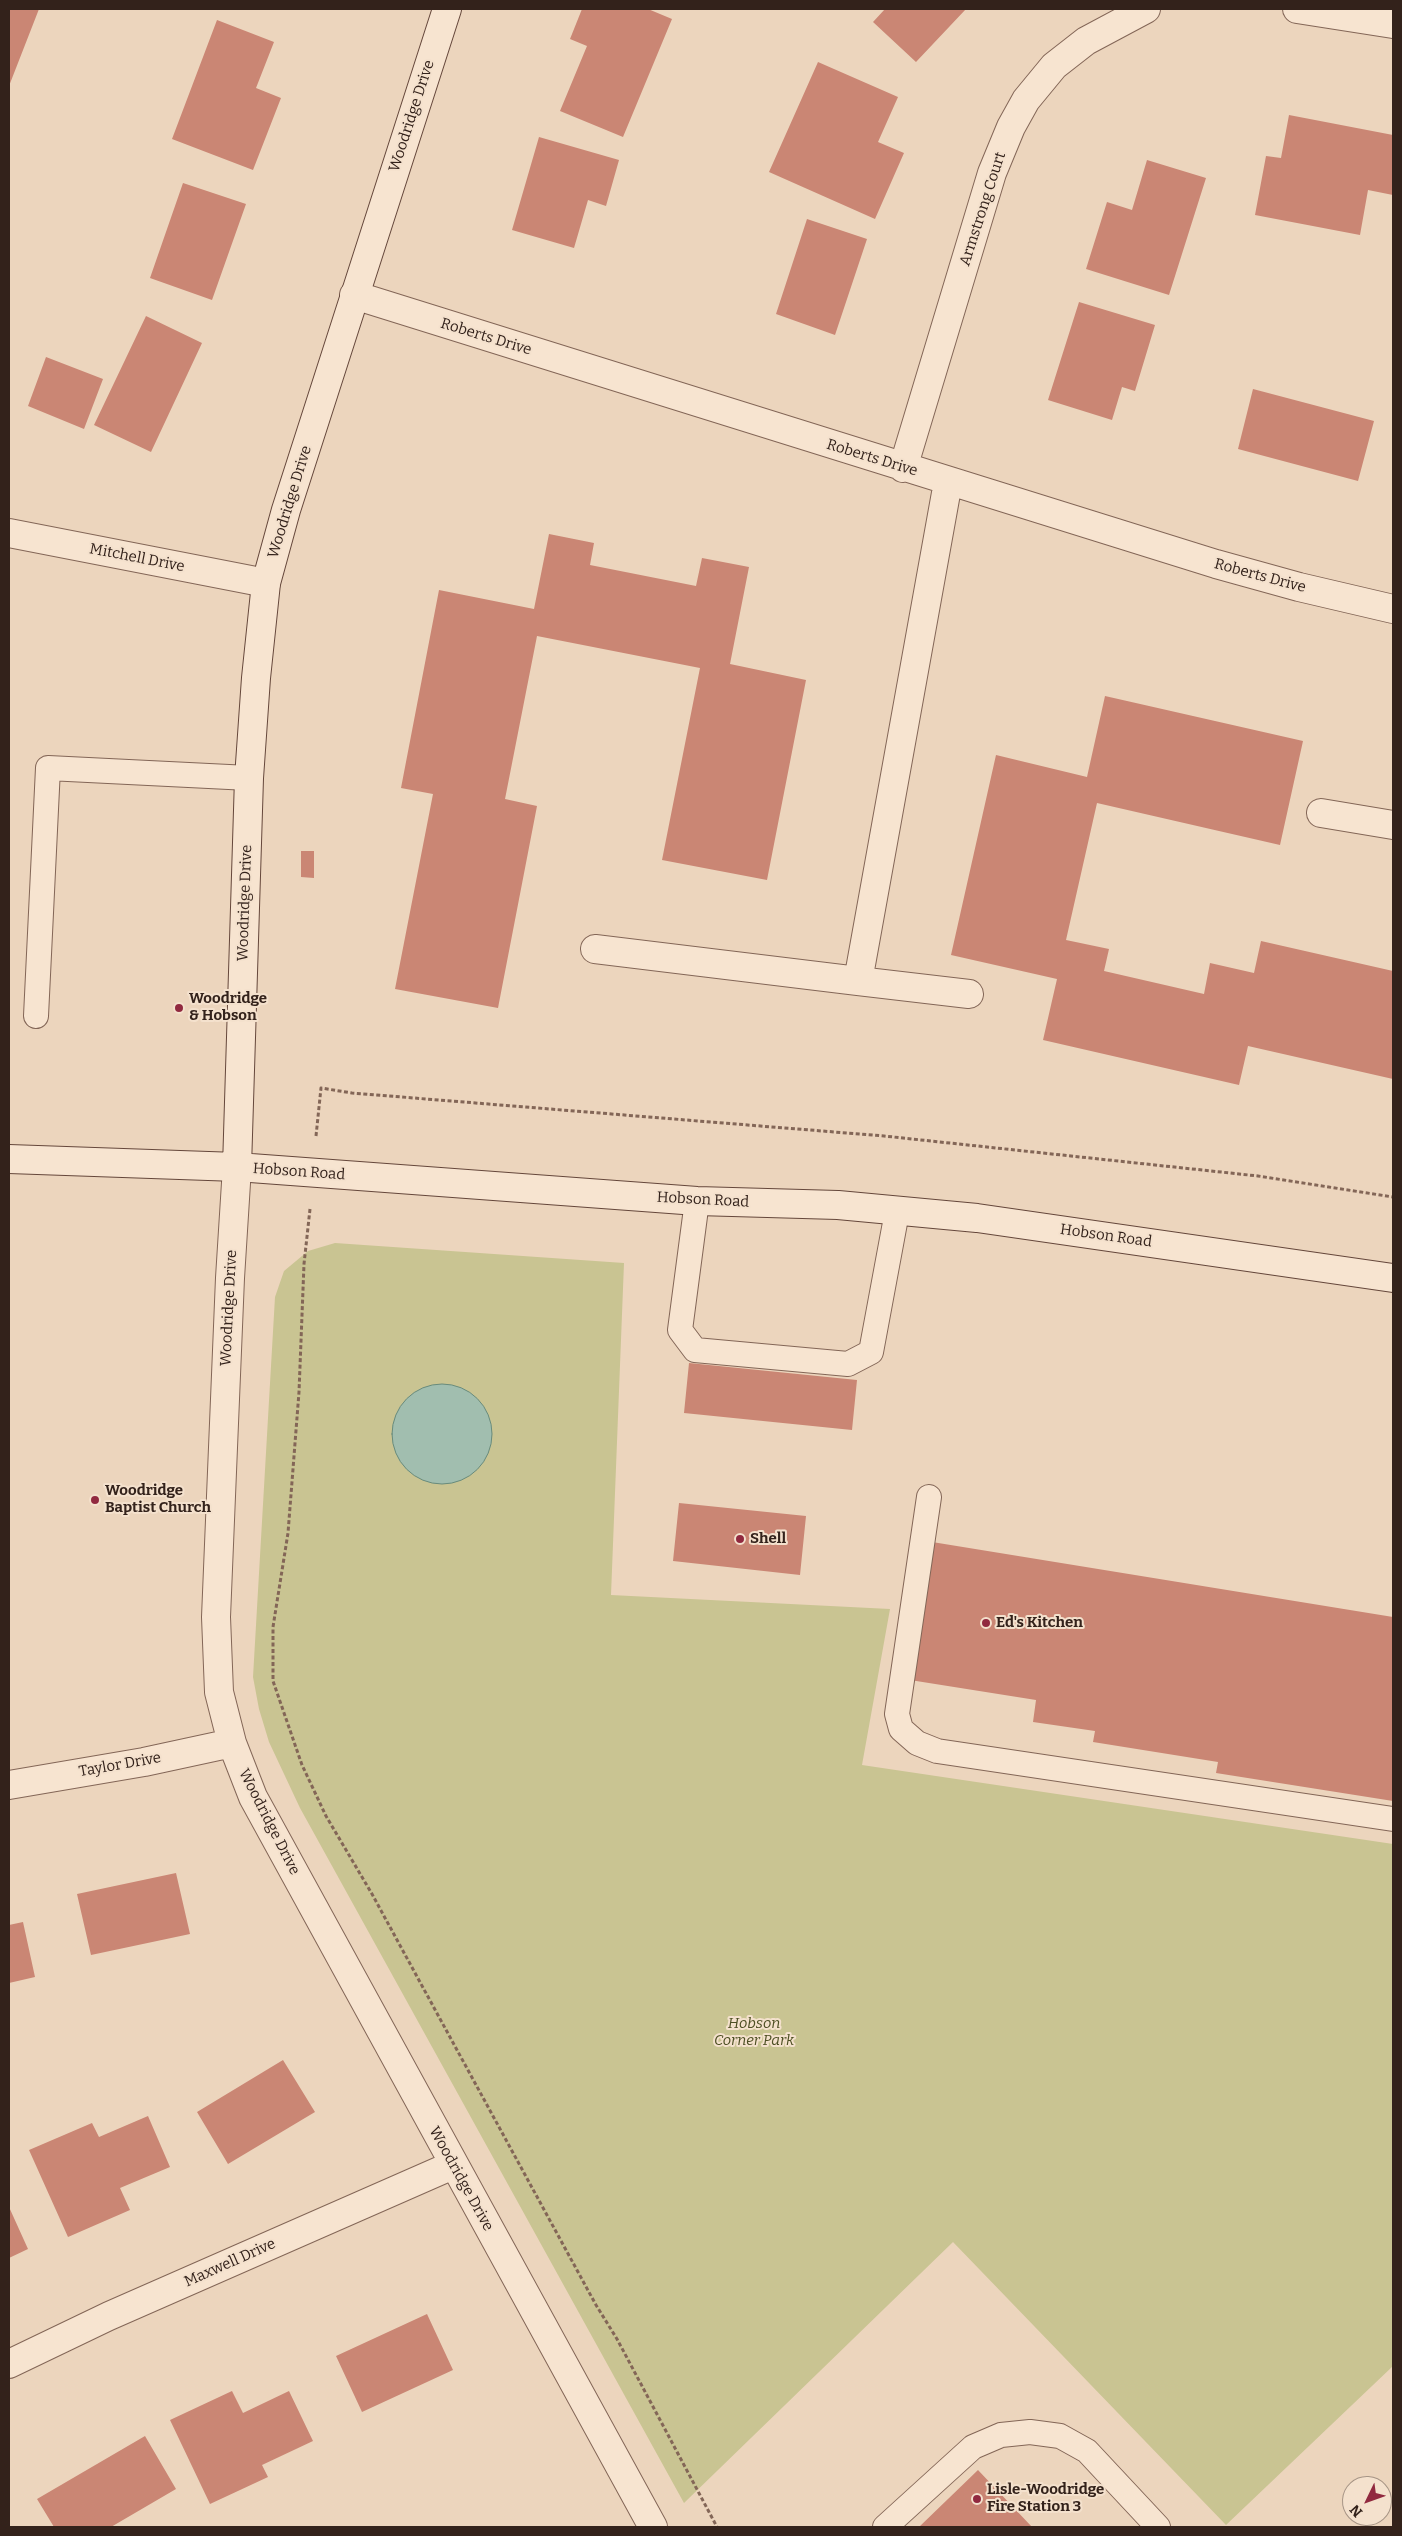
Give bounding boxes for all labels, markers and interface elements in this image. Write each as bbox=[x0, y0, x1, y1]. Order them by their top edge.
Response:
street label: Woodridge Drive bbox=[385, 58, 439, 174]
street label: Armstrong Court bbox=[956, 150, 1010, 268]
street label: Roberts Drive bbox=[438, 315, 534, 359]
street label: Roberts Drive bbox=[824, 436, 920, 480]
street label: Woodridge Drive bbox=[264, 444, 316, 560]
street label: Mitchell Drive bbox=[88, 540, 186, 576]
street label: Roberts Drive bbox=[1212, 555, 1308, 597]
street label: Woodridge Drive bbox=[234, 844, 256, 962]
place label: Woodridge & Hobson bbox=[189, 990, 267, 1025]
marker: Woodridge & Hobson bbox=[173, 1002, 185, 1014]
street label: Hobson Road bbox=[252, 1160, 346, 1184]
street label: Hobson Road bbox=[656, 1189, 750, 1211]
street label: Hobson Road bbox=[1059, 1221, 1153, 1251]
street label: Woodridge Drive bbox=[217, 1249, 241, 1367]
place label: Woodridge Baptist Church bbox=[105, 1482, 211, 1517]
marker: Woodridge Baptist Church bbox=[89, 1494, 101, 1506]
place label: Shell bbox=[750, 1530, 786, 1548]
marker: Shell bbox=[734, 1533, 746, 1545]
place label: Ed's Kitchen bbox=[996, 1614, 1083, 1632]
marker: Ed's Kitchen bbox=[980, 1617, 992, 1629]
street label: Taylor Drive bbox=[78, 1749, 162, 1781]
street label: Woodridge Drive bbox=[235, 1766, 303, 1878]
park label: Hobson Corner Park bbox=[714, 2015, 794, 2050]
street label: Woodridge Drive bbox=[425, 2124, 497, 2234]
street label: Maxwell Drive bbox=[182, 2235, 278, 2291]
north arrow bbox=[1342, 2476, 1392, 2526]
place label: Lisle-Woodridge Fire Station 3 bbox=[987, 2481, 1104, 2516]
marker: Lisle-Woodridge Fire Station 3 bbox=[971, 2493, 983, 2505]
text: N bbox=[1346, 2501, 1366, 2520]

